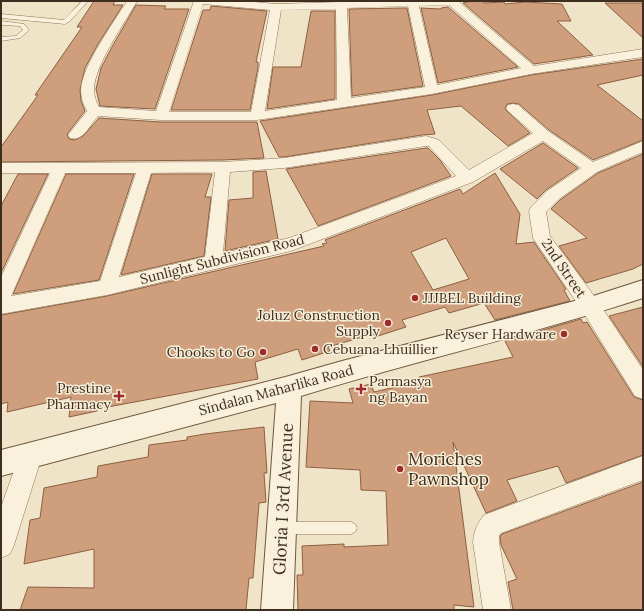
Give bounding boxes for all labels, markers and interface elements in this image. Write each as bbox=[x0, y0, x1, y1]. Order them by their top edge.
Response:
street label: Sunlight Subdivision Road bbox=[138, 230, 306, 288]
street label: 2nd Street bbox=[538, 235, 591, 302]
place label: JJJBEL Building bbox=[422, 289, 521, 307]
marker: JJJBEL Building bbox=[410, 293, 420, 303]
place label: Joluz Construction Supply bbox=[256, 306, 381, 340]
marker: Joluz Construction Supply bbox=[383, 318, 393, 328]
place label: Reyser Hardware bbox=[444, 325, 556, 343]
marker: Reyser Hardware bbox=[559, 329, 569, 339]
place label: Cebuana Lhuillier bbox=[323, 340, 437, 358]
place label: Chooks to Go bbox=[167, 343, 255, 361]
marker: Cebuana Lhuillier bbox=[310, 344, 320, 354]
marker: Chooks to Go bbox=[258, 347, 268, 357]
street label: Sindalan Maharlika Road bbox=[197, 361, 355, 419]
place label: Parmasya ng Bayan bbox=[369, 372, 432, 406]
place label: Prestine Pharmacy bbox=[46, 379, 112, 413]
marker: Parmasya ng Bayan bbox=[356, 384, 366, 394]
marker: Prestine Pharmacy bbox=[114, 391, 124, 401]
street label: Gloria I 3rd Avenue bbox=[268, 422, 298, 576]
place label: Moriches Pawnshop bbox=[408, 448, 489, 490]
marker: Moriches Pawnshop bbox=[395, 464, 405, 474]

